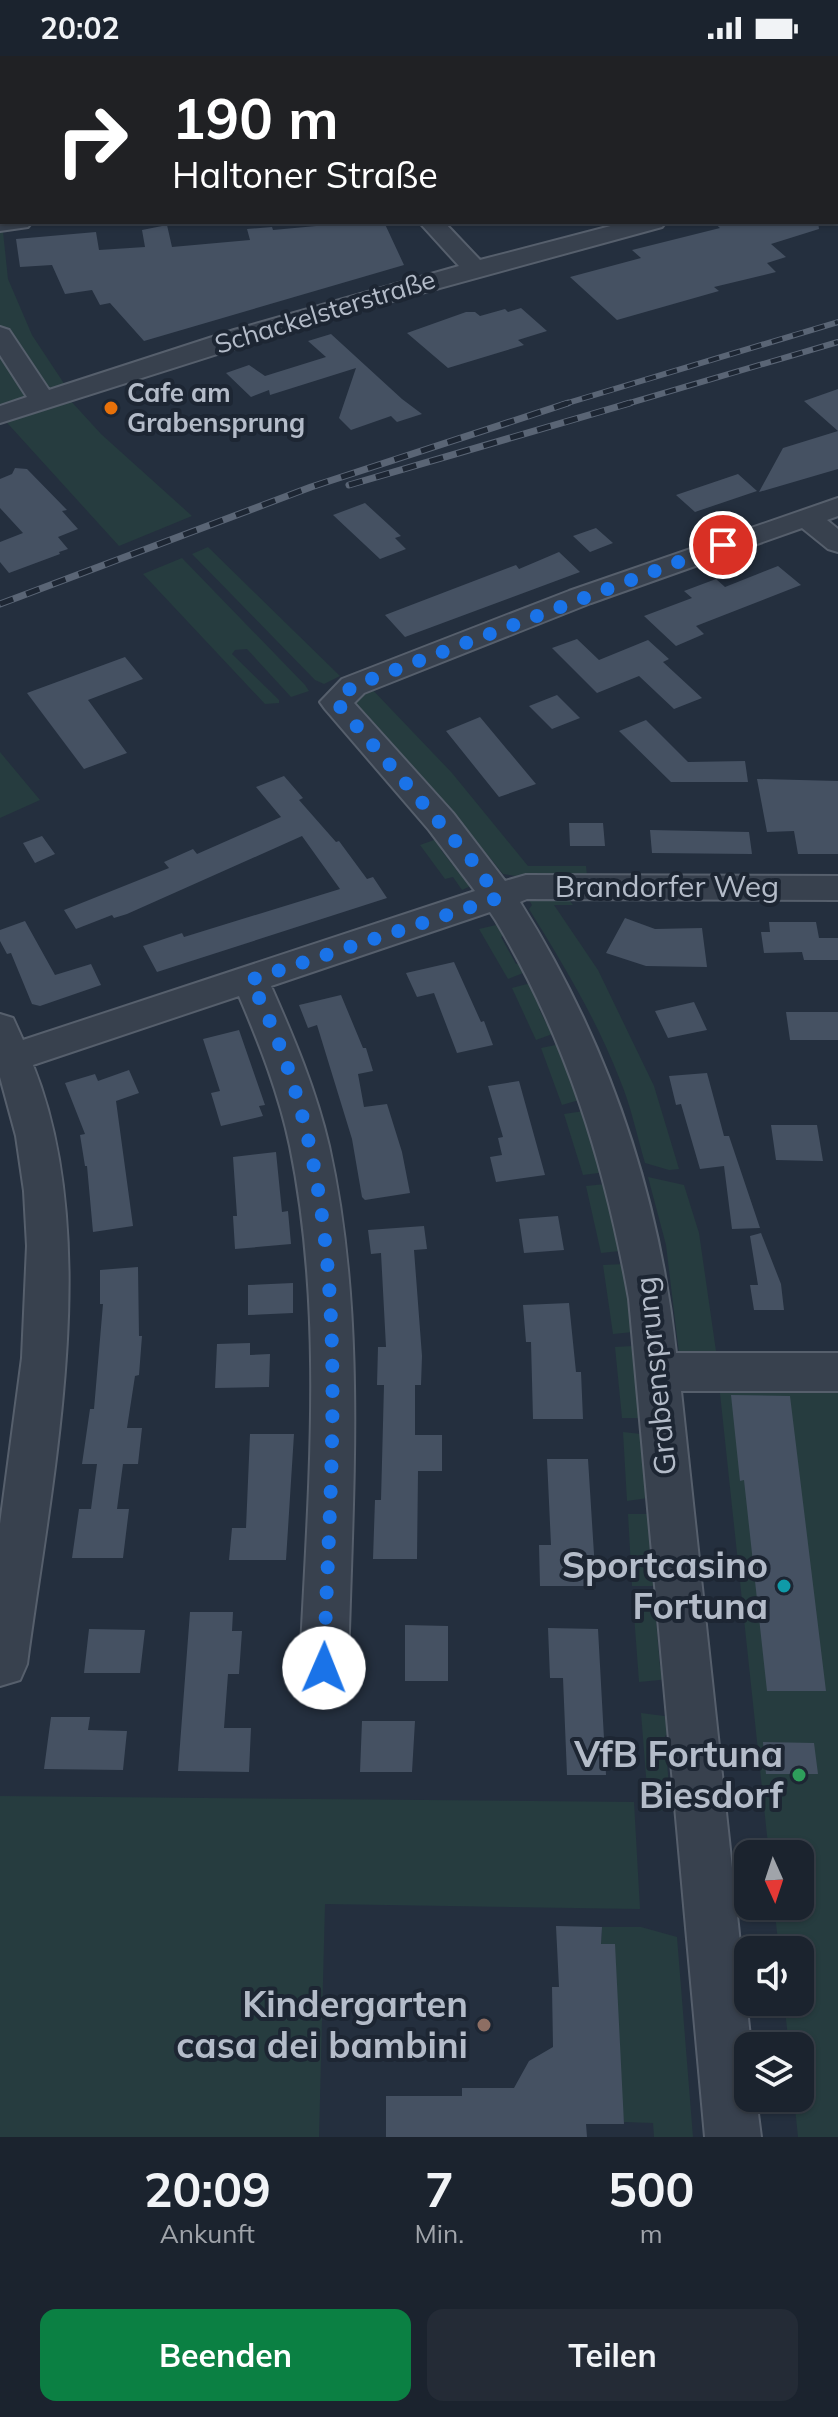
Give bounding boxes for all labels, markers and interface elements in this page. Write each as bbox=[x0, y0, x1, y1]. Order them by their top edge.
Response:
text: 20:02 bbox=[40, 9, 119, 47]
text: 190 m bbox=[172, 83, 339, 153]
icon: right bbox=[40, 88, 144, 192]
text: Haltoner Straße bbox=[172, 152, 438, 197]
street label: Schackelsterstraße bbox=[211, 262, 439, 361]
place label: Cafe am Grabensprung bbox=[127, 376, 305, 439]
marker: Cafe am Grabensprung bbox=[102, 399, 120, 417]
pin bbox=[689, 511, 757, 579]
icon: arrive bbox=[701, 523, 745, 567]
street label: Brandorfer Weg bbox=[555, 867, 779, 905]
street label: Grabensprung bbox=[626, 1275, 684, 1477]
place label: Sportcasino Fortuna bbox=[562, 1542, 768, 1628]
marker: Sportcasino Fortuna bbox=[775, 1577, 793, 1595]
position arrow bbox=[282, 1626, 366, 1710]
place label: VfB Fortuna Biesdorf bbox=[573, 1731, 784, 1817]
marker: VfB Fortuna Biesdorf bbox=[790, 1766, 808, 1784]
north arrow bbox=[734, 1840, 814, 1920]
map controls bbox=[734, 1840, 814, 2112]
button: sound bbox=[734, 1936, 814, 2016]
place label: Kindergarten casa dei bambini bbox=[176, 1981, 468, 2067]
marker: Kindergarten casa dei bambini bbox=[475, 2016, 493, 2034]
button: layers bbox=[734, 2032, 814, 2112]
text: 20:09 bbox=[144, 2159, 271, 2219]
text: 7 bbox=[425, 2159, 454, 2219]
text: 500 bbox=[608, 2159, 694, 2219]
text: Ankunft bbox=[160, 2217, 255, 2250]
text: Min. bbox=[415, 2217, 464, 2250]
text: m bbox=[640, 2217, 663, 2250]
button: Beenden bbox=[40, 2309, 411, 2401]
button: Teilen bbox=[427, 2309, 798, 2401]

